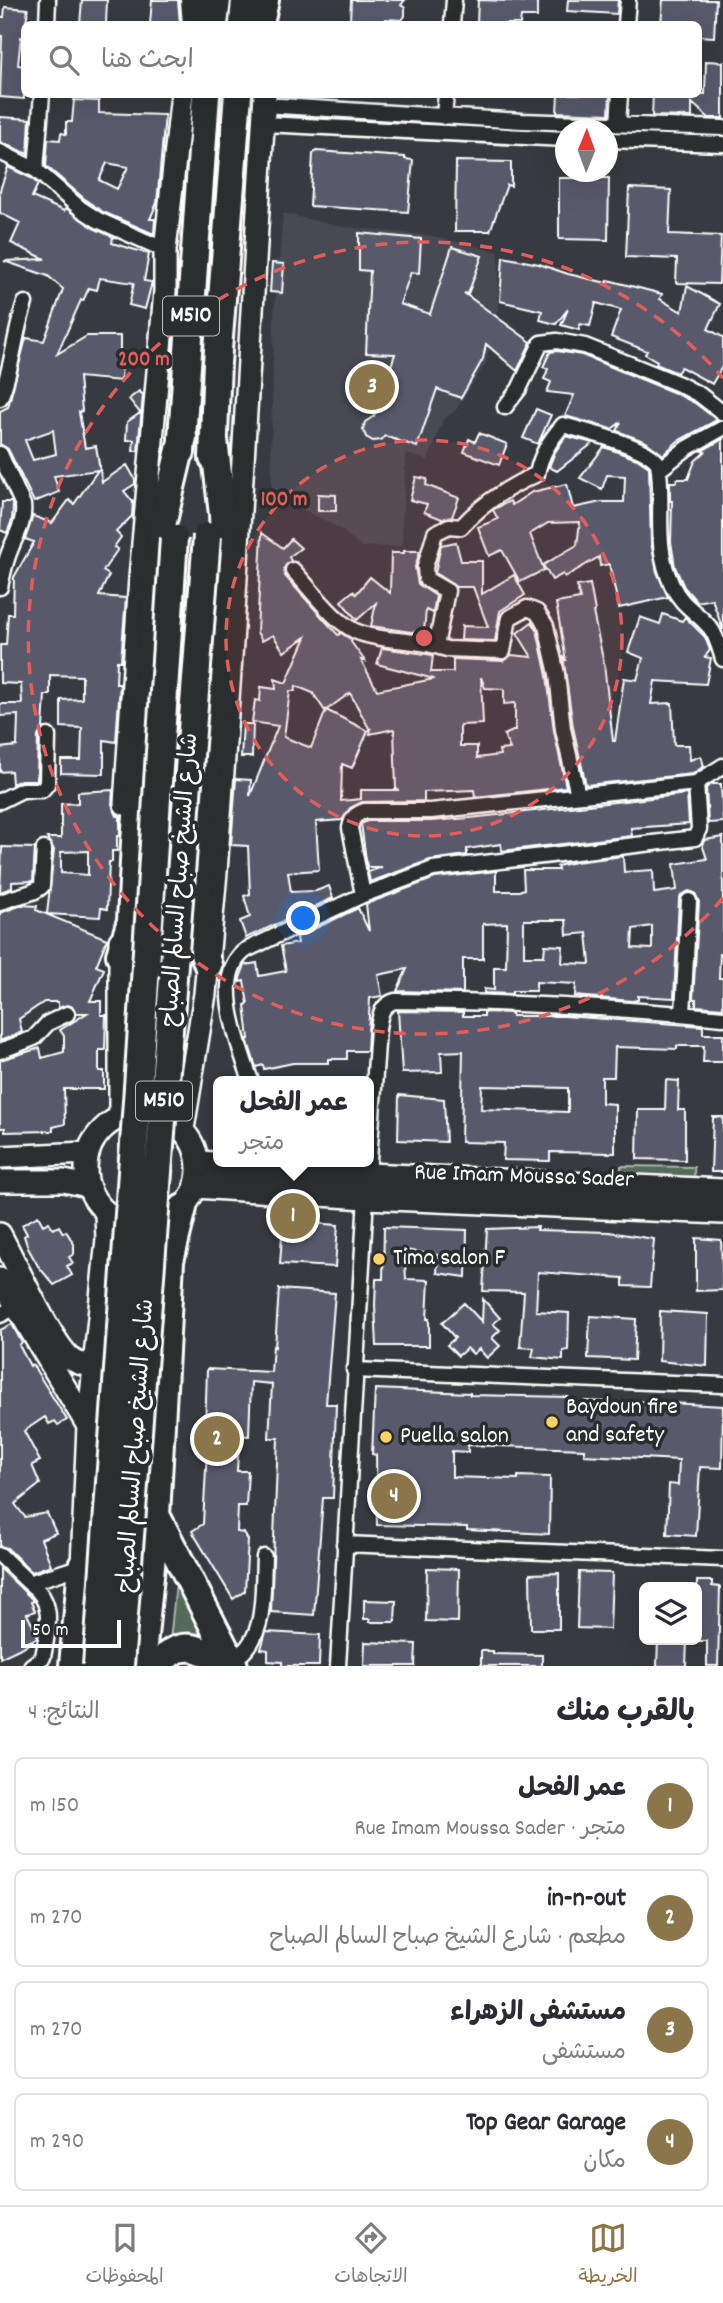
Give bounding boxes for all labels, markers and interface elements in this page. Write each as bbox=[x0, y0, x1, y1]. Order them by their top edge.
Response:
search box bbox=[21, 21, 702, 98]
icon: search bbox=[45, 41, 83, 79]
text: ابحث هنا bbox=[101, 43, 194, 80]
north arrow bbox=[555, 119, 618, 182]
road number: M510 bbox=[163, 296, 219, 336]
text: 200 m bbox=[118, 346, 170, 376]
pin: 3 bbox=[349, 361, 395, 413]
text: 100 m bbox=[261, 486, 307, 516]
centre of rings bbox=[412, 626, 436, 650]
street label: شارع الشيخ صباح السالم الصباح bbox=[154, 732, 208, 1028]
your location bbox=[286, 901, 320, 935]
popup bbox=[213, 1076, 374, 1167]
road number: M510 bbox=[136, 1082, 192, 1120]
text: عمر الفحل bbox=[239, 1086, 348, 1123]
text: متجر bbox=[239, 1128, 284, 1161]
street label: Rue Imam Moussa Sader bbox=[414, 1156, 635, 1198]
pin: 1 bbox=[270, 1190, 316, 1242]
place label: Tima salon F bbox=[393, 1242, 506, 1276]
marker: Tima salon F bbox=[371, 1251, 387, 1267]
street label: شارع الشيخ صباح السالم الصباح bbox=[110, 1298, 164, 1594]
place label: Baydoun fire and safety bbox=[566, 1391, 678, 1453]
pin: 2 bbox=[194, 1413, 240, 1465]
marker: Baydoun fire and safety bbox=[544, 1414, 560, 1430]
place label: Puella salon bbox=[400, 1420, 509, 1454]
marker: Puella salon bbox=[378, 1429, 394, 1445]
pin: 4 bbox=[371, 1470, 417, 1522]
map controls bbox=[639, 1582, 702, 1645]
button: layers bbox=[639, 1582, 702, 1645]
scale bar bbox=[21, 1617, 121, 1649]
text: 50 m bbox=[32, 1618, 69, 1645]
text: بالقرب منك bbox=[557, 1693, 695, 1736]
text: النتائج: 4 bbox=[28, 1697, 100, 1730]
text: عمر الفحل bbox=[518, 1771, 626, 1808]
text: 150 m bbox=[30, 1790, 79, 1823]
text: 1 bbox=[667, 1790, 673, 1823]
text: متجر · Rue Imam Moussa Sader bbox=[355, 1813, 626, 1846]
text: in-n-out bbox=[547, 1881, 626, 1918]
text: 270 m bbox=[30, 1902, 83, 1935]
text: 2 bbox=[665, 1902, 675, 1935]
text: مطعم · شارع الشيخ صباح السالم الصباح bbox=[269, 1922, 626, 1955]
text: مستشفى الزهراء bbox=[450, 1995, 626, 2032]
text: 270 m bbox=[30, 2014, 83, 2047]
text: 3 bbox=[665, 2014, 675, 2047]
text: مستشفى bbox=[542, 2037, 626, 2070]
text: Top Gear Garage bbox=[466, 2105, 626, 2142]
text: 290 m bbox=[30, 2126, 84, 2159]
text: 4 bbox=[665, 2126, 675, 2159]
text: مكان bbox=[583, 2146, 626, 2179]
tab: المحفوظات bbox=[85, 2219, 164, 2292]
tab: الاتجاهات bbox=[334, 2219, 408, 2292]
tab: الخريطة bbox=[578, 2219, 638, 2292]

